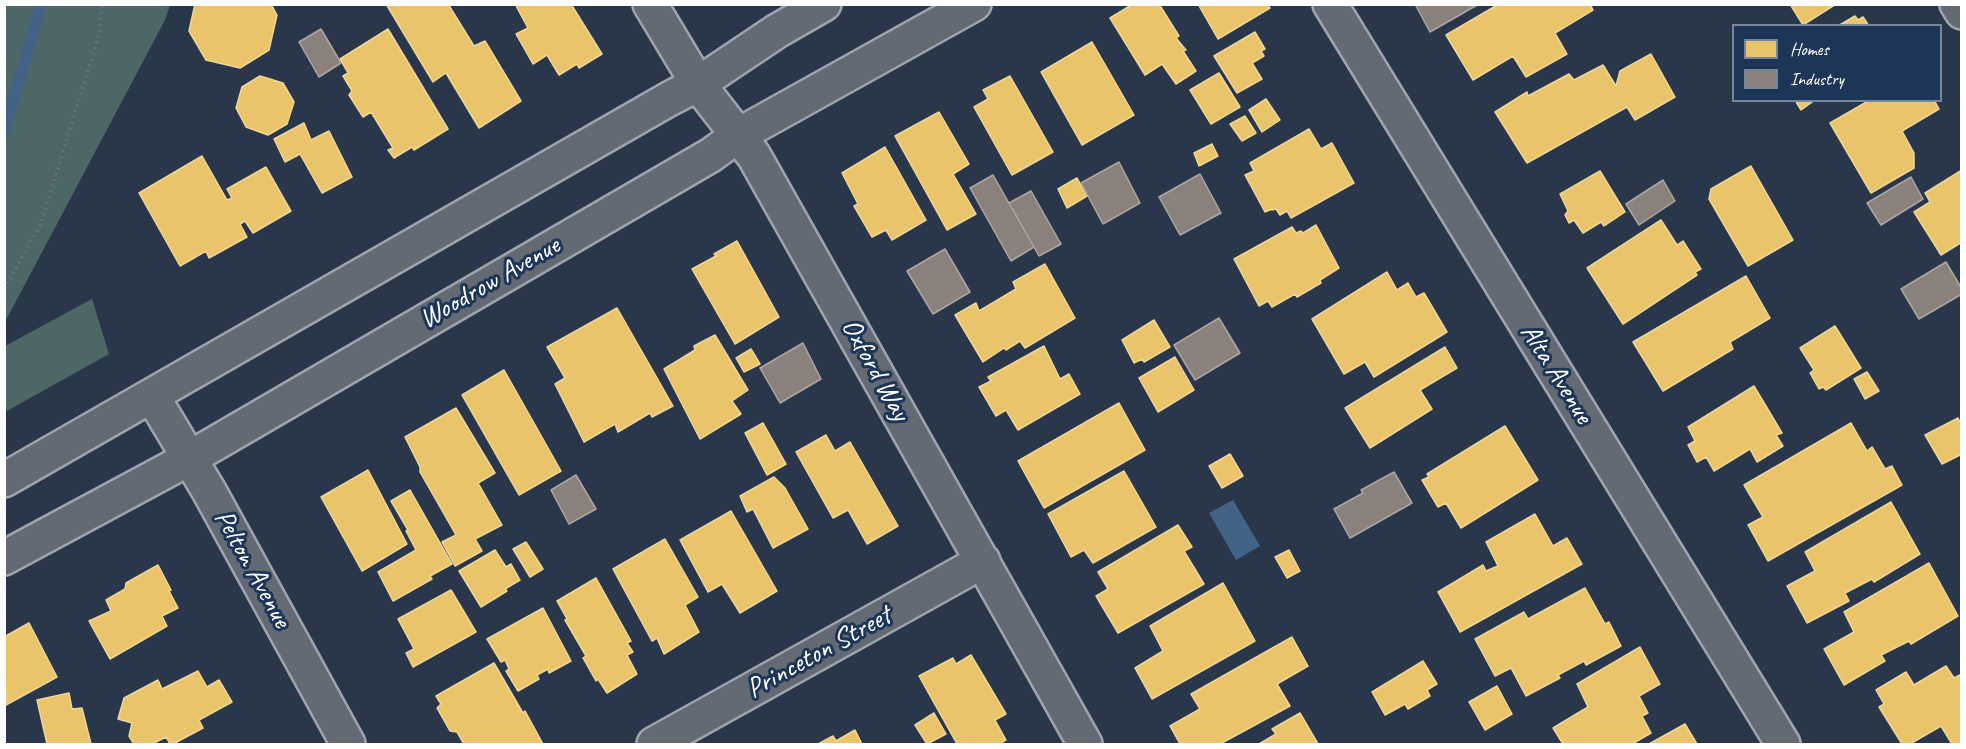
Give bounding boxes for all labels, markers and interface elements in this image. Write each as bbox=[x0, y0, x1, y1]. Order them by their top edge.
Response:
legend bbox=[1732, 24, 1942, 102]
text: Homes bbox=[1790, 38, 1829, 60]
text: Industry bbox=[1790, 68, 1844, 90]
street label: Woodrow Avenue bbox=[414, 229, 566, 337]
street label: Oxford Way bbox=[833, 313, 917, 427]
street label: Alta Avenue bbox=[1512, 318, 1600, 430]
street label: Pelton Avenue bbox=[206, 504, 298, 634]
street label: Princeton Street bbox=[741, 599, 897, 707]

